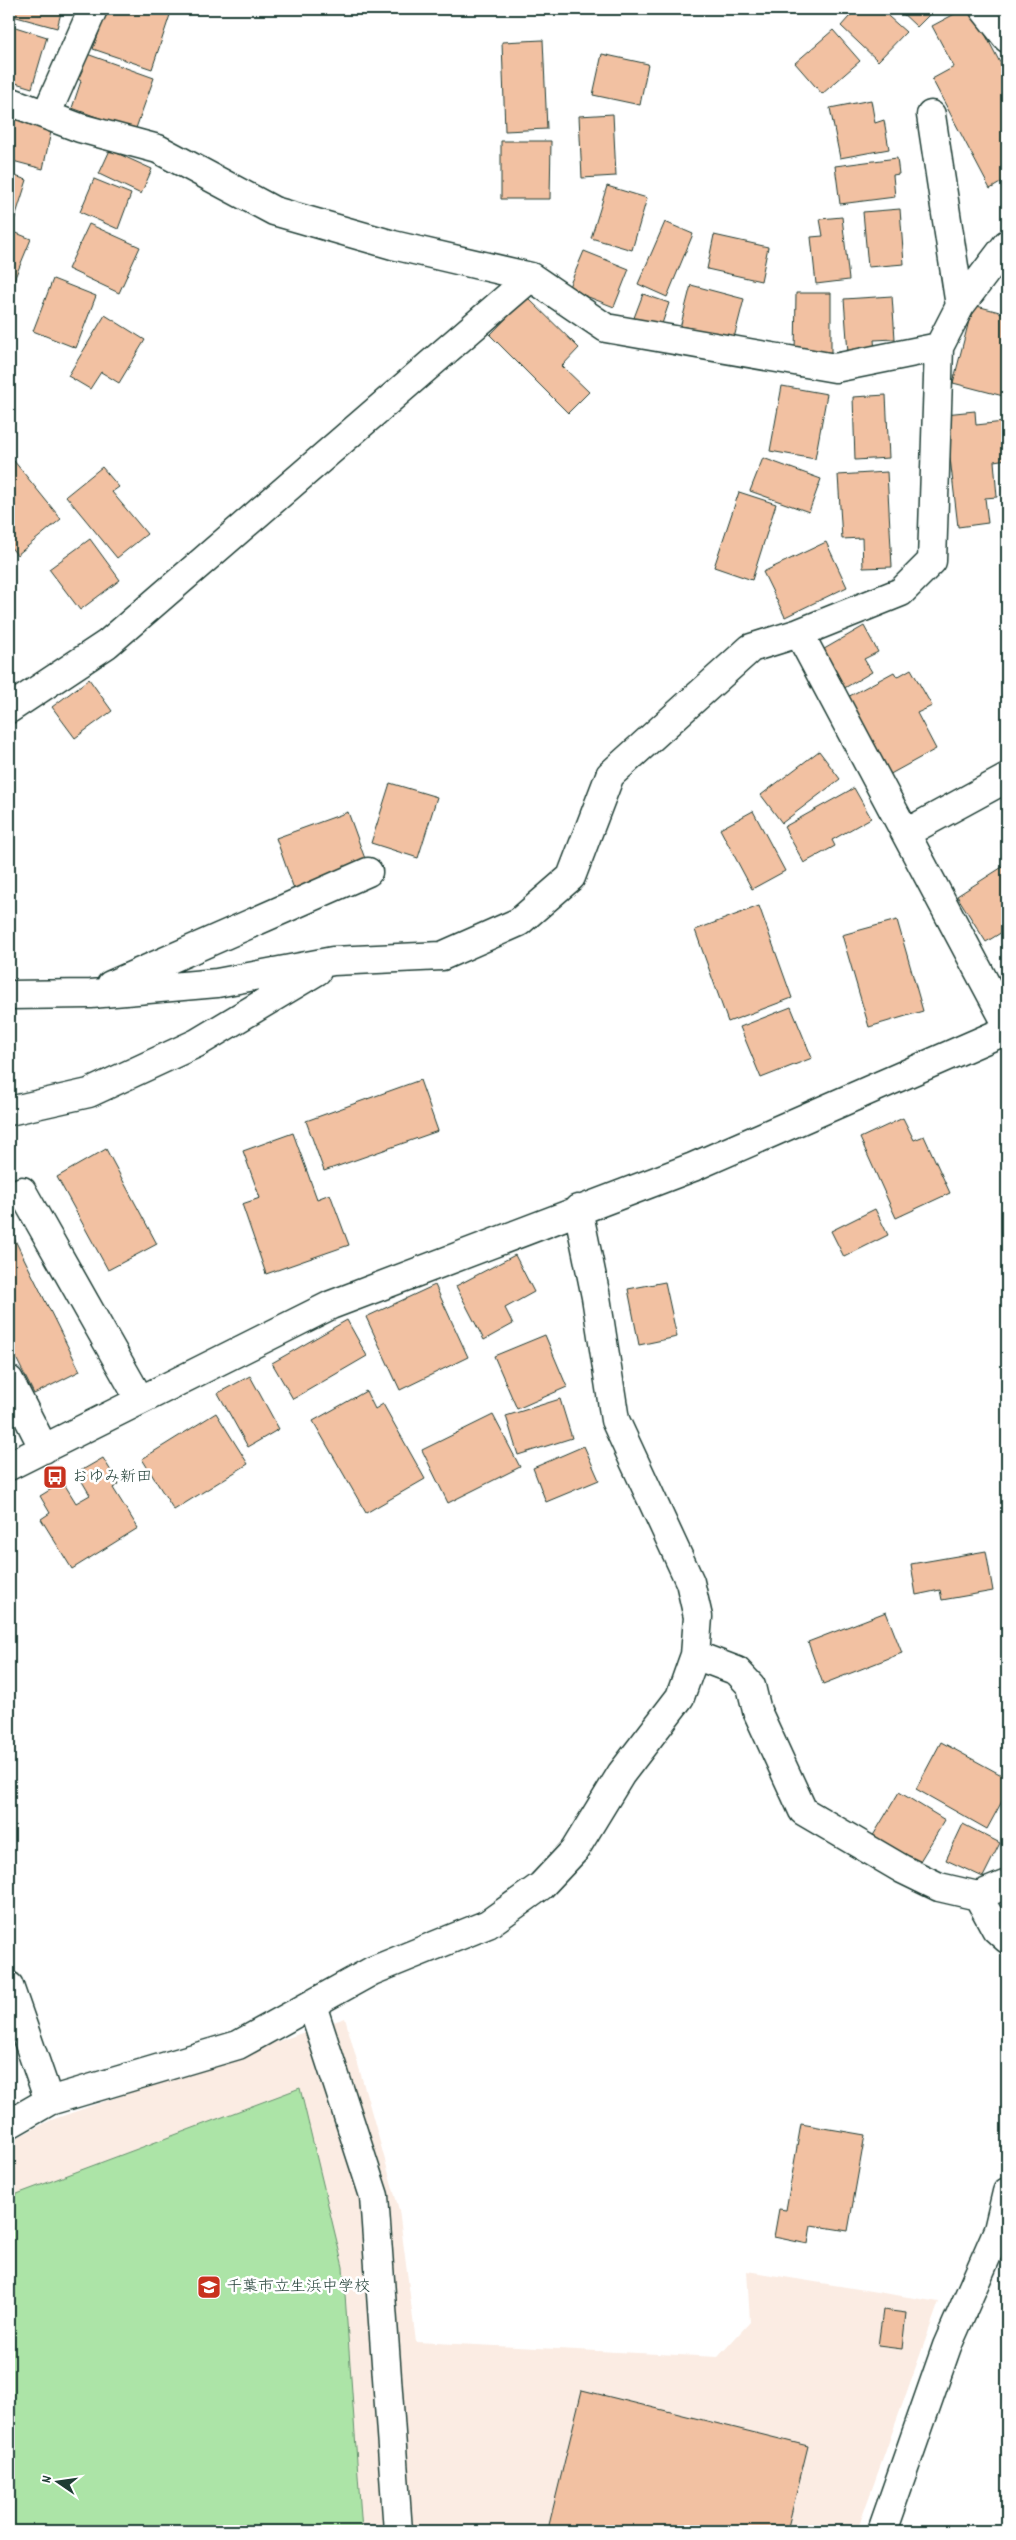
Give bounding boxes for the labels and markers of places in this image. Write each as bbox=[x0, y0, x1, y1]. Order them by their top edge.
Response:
bus stop icon: おゆみ新田 bbox=[42, 1464, 68, 1490]
place label: おゆみ新田 bbox=[72, 1466, 152, 1489]
school or university icon: 千葉市立生浜中学校 bbox=[196, 2274, 222, 2300]
place label: 千葉市立生浜中学校 bbox=[226, 2276, 370, 2299]

